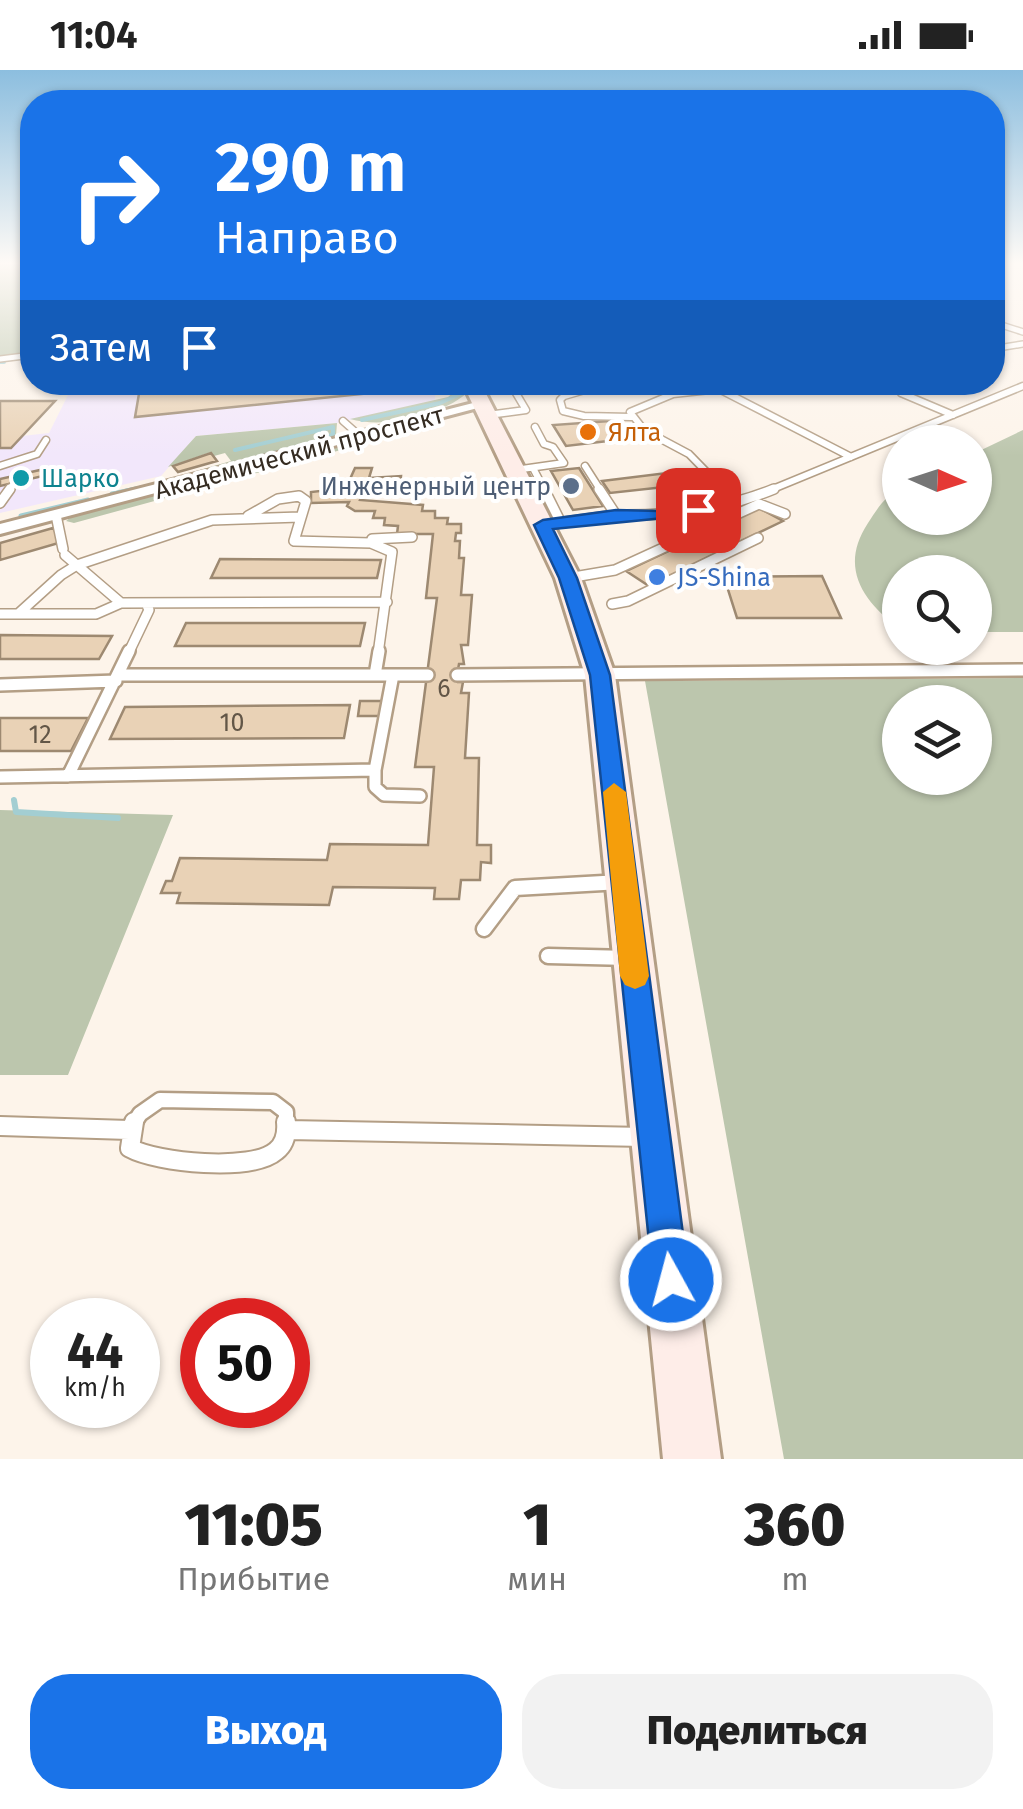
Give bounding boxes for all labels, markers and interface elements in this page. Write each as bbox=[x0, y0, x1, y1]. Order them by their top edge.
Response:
text: 11:04 bbox=[50, 12, 137, 58]
text: 290 m bbox=[215, 126, 406, 210]
icon: right bbox=[50, 130, 180, 260]
text: Направо bbox=[215, 211, 399, 265]
icon: arrive bbox=[172, 320, 227, 375]
text: Затем bbox=[50, 325, 152, 371]
street label: Академический проспект bbox=[152, 400, 448, 506]
place label: Ялта bbox=[608, 418, 661, 448]
marker: Ялта bbox=[577, 421, 599, 443]
north arrow bbox=[882, 425, 992, 535]
map controls bbox=[882, 425, 992, 795]
place label: Шарко bbox=[41, 464, 120, 494]
marker: Шарко bbox=[10, 467, 32, 489]
pin bbox=[656, 468, 741, 553]
place label: Инженерный центр bbox=[321, 472, 551, 502]
marker: Инженерный центр bbox=[560, 475, 582, 497]
icon: arrive bbox=[671, 483, 726, 538]
button: search bbox=[882, 555, 992, 665]
place label: JS-Shina bbox=[677, 563, 771, 593]
marker: JS-Shina bbox=[646, 566, 668, 588]
house number: 6 bbox=[437, 674, 451, 704]
button: layers bbox=[882, 685, 992, 795]
house number: 10 bbox=[220, 708, 244, 738]
house number: 12 bbox=[28, 720, 52, 750]
position arrow bbox=[619, 1228, 723, 1332]
speed limit sign: 50 bbox=[180, 1298, 310, 1428]
text: 44 bbox=[67, 1321, 123, 1381]
text: km/h bbox=[64, 1373, 126, 1403]
text: 11:05 bbox=[184, 1489, 323, 1561]
text: 1 bbox=[523, 1489, 551, 1561]
text: 360 bbox=[744, 1489, 846, 1561]
text: Прибытие bbox=[177, 1560, 330, 1598]
text: мин bbox=[507, 1560, 567, 1598]
text: m bbox=[781, 1560, 809, 1598]
button: Выход bbox=[30, 1674, 502, 1789]
button: Поделиться bbox=[522, 1674, 993, 1789]

